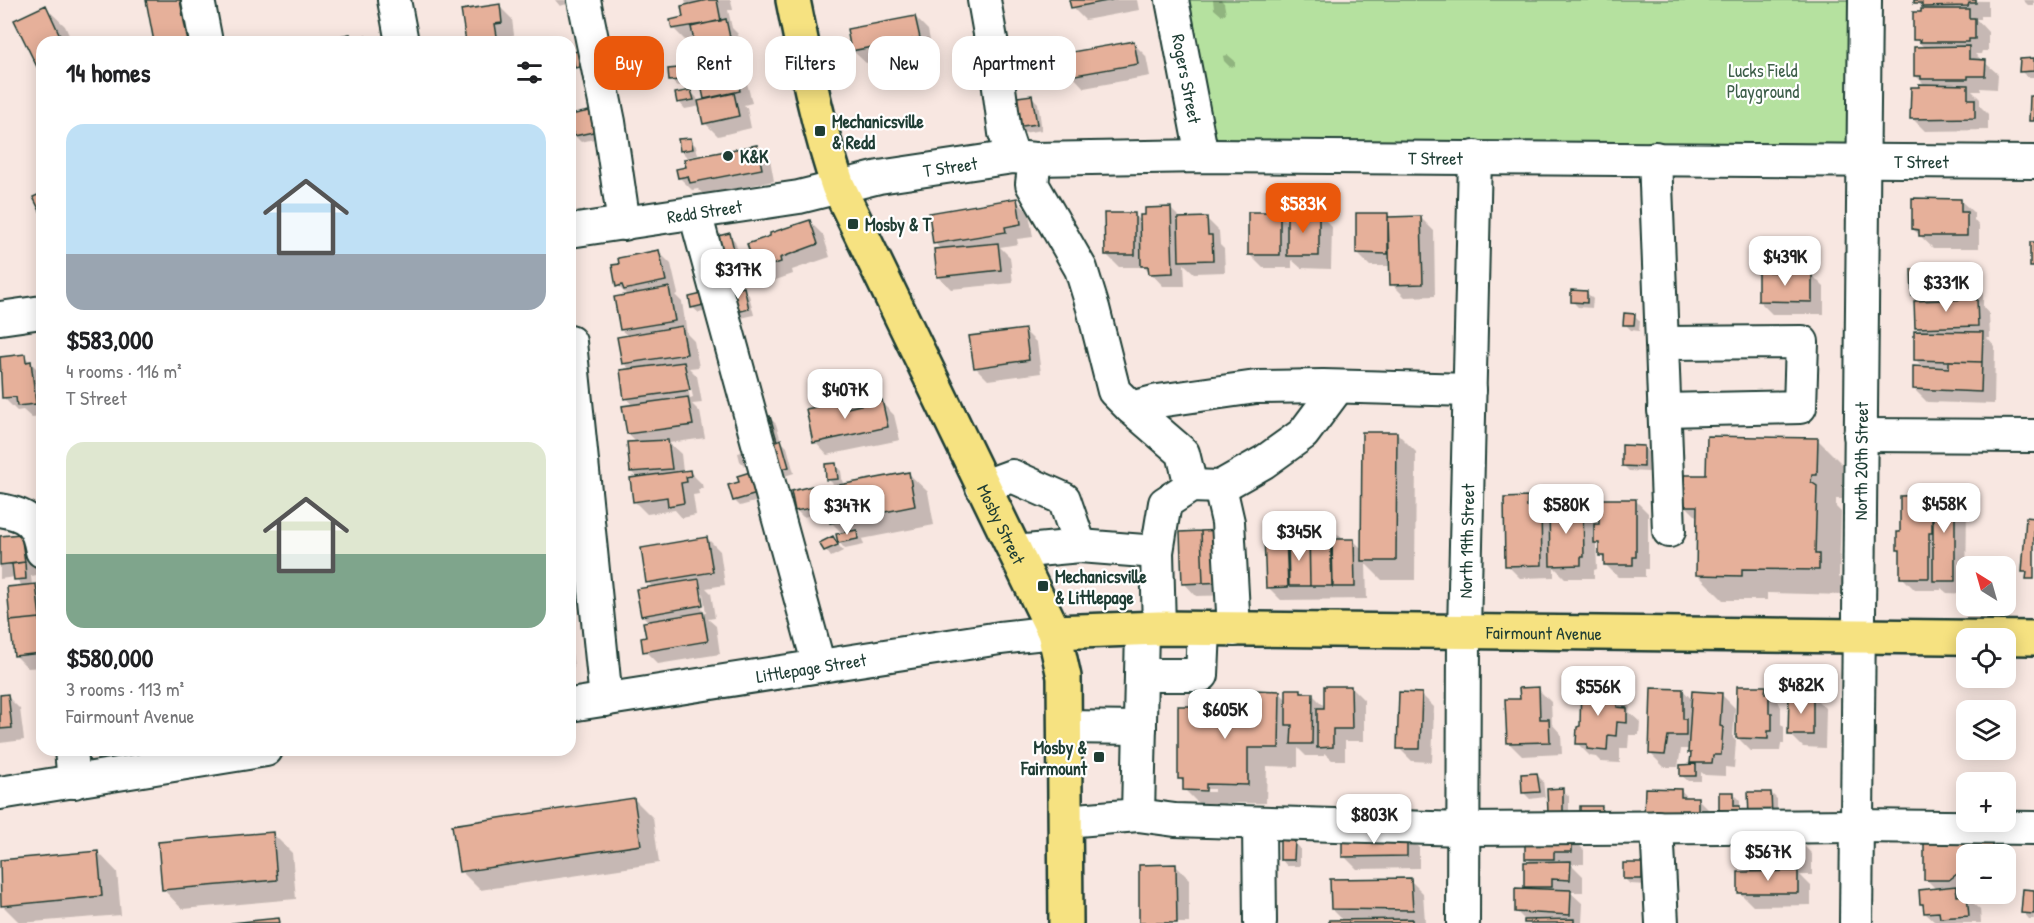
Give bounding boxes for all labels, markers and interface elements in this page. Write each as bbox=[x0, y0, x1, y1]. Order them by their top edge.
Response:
street label: Rogers Street bbox=[1166, 32, 1208, 126]
chip: Buy bbox=[594, 36, 664, 90]
chip: Rent bbox=[676, 36, 753, 90]
chip: Filters bbox=[765, 36, 856, 90]
chip: New bbox=[868, 36, 940, 90]
chip: Apartment bbox=[952, 36, 1076, 90]
text: 14 homes bbox=[66, 55, 151, 90]
icon: filters bbox=[513, 56, 546, 89]
park label: Lucks Field Playground bbox=[1727, 58, 1799, 104]
place label: Mechanicsville & Redd bbox=[832, 109, 925, 155]
marker: Mechanicsville & Redd bbox=[813, 124, 827, 138]
place label: K&K bbox=[740, 144, 769, 169]
street label: T Street bbox=[1408, 145, 1464, 170]
street label: T Street bbox=[1894, 148, 1950, 174]
marker: K&K bbox=[721, 149, 735, 163]
street label: T Street bbox=[921, 150, 980, 183]
icon: home bbox=[252, 163, 360, 271]
pin: $583K bbox=[1261, 183, 1345, 234]
text: $583K bbox=[1280, 189, 1326, 216]
street label: Redd Street bbox=[665, 193, 744, 229]
place label: Mosby & T bbox=[865, 212, 932, 238]
marker: Mosby & T bbox=[846, 217, 860, 231]
pin: $439K bbox=[1743, 236, 1827, 287]
text: $439K bbox=[1763, 242, 1807, 269]
pin: $317K bbox=[696, 249, 780, 300]
text: $317K bbox=[715, 255, 761, 282]
pin: $331K bbox=[1904, 262, 1988, 313]
text: $331K bbox=[1923, 268, 1969, 295]
text: $583,000 bbox=[66, 322, 153, 357]
text: 4 rooms · 116 m² bbox=[66, 357, 182, 384]
pin: $407K bbox=[803, 369, 887, 420]
text: $407K bbox=[822, 375, 868, 402]
text: T Street bbox=[66, 384, 127, 411]
street label: North 20th Street bbox=[1847, 401, 1874, 520]
street label: Mosby Street bbox=[972, 480, 1032, 569]
icon: home bbox=[252, 481, 360, 589]
street label: North 19th Street bbox=[1452, 483, 1480, 599]
pin: $458K bbox=[1902, 483, 1986, 534]
pin: $580K bbox=[1524, 484, 1608, 535]
pin: $347K bbox=[805, 485, 889, 536]
text: $458K bbox=[1921, 489, 1967, 516]
text: $580K bbox=[1543, 490, 1589, 517]
text: $347K bbox=[824, 491, 870, 518]
pin: $345K bbox=[1257, 511, 1341, 562]
text: $345K bbox=[1276, 517, 1322, 544]
north arrow bbox=[1956, 556, 2016, 616]
map controls bbox=[1956, 556, 2016, 904]
place label: Mechanicsville & Littlepage bbox=[1055, 564, 1148, 611]
marker: Mechanicsville & Littlepage bbox=[1036, 579, 1050, 593]
street label: Fairmount Avenue bbox=[1485, 619, 1602, 646]
button: locate bbox=[1956, 628, 2016, 688]
text: $580,000 bbox=[66, 640, 153, 675]
street label: Littlepage Street bbox=[754, 646, 869, 688]
pin: $482K bbox=[1759, 664, 1843, 715]
pin: $556K bbox=[1556, 666, 1640, 717]
text: $482K bbox=[1778, 670, 1824, 697]
text: $556K bbox=[1575, 672, 1621, 699]
text: 3 rooms · 113 m² bbox=[66, 675, 184, 702]
pin: $605K bbox=[1183, 689, 1267, 740]
text: $605K bbox=[1202, 695, 1248, 722]
button: layers bbox=[1956, 700, 2016, 760]
text: Fairmount Avenue bbox=[66, 702, 194, 729]
place label: Mosby & Fairmount bbox=[1020, 735, 1088, 781]
marker: Mosby & Fairmount bbox=[1092, 750, 1106, 764]
button: + bbox=[1956, 772, 2016, 832]
pin: $803K bbox=[1332, 794, 1416, 845]
text: $803K bbox=[1350, 800, 1398, 827]
pin: $567K bbox=[1726, 831, 1810, 882]
text: $567K bbox=[1745, 837, 1791, 864]
button: − bbox=[1956, 844, 2016, 904]

